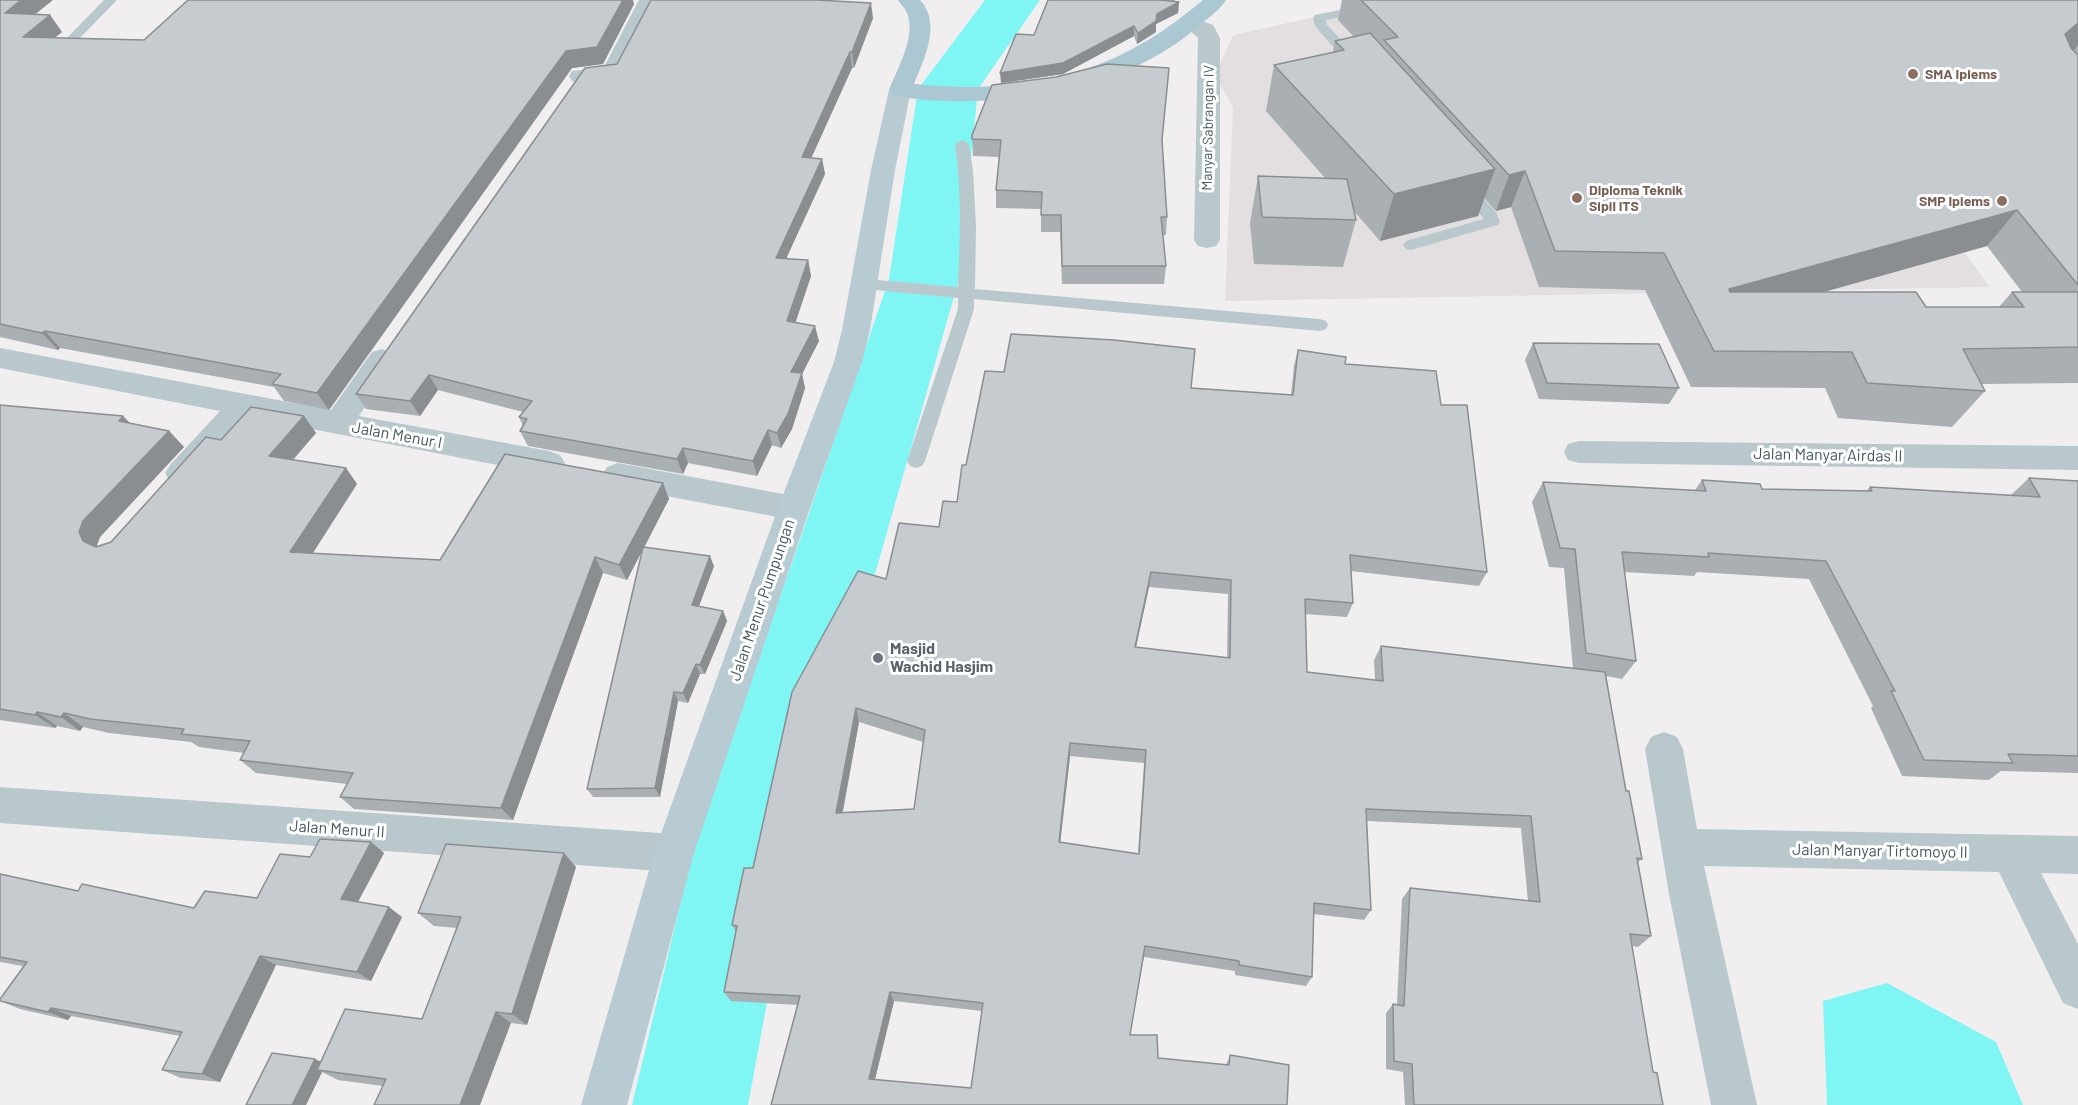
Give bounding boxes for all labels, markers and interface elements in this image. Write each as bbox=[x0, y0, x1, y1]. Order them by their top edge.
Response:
street label: Manyar Sabrangan IV bbox=[1199, 65, 1217, 191]
place label: SMA Ipiems bbox=[1925, 66, 1997, 82]
marker: SMA Ipiems bbox=[1906, 67, 1920, 81]
place label: Diploma Teknik Sipil ITS bbox=[1589, 182, 1683, 214]
marker: Diploma Teknik Sipil ITS bbox=[1570, 191, 1584, 205]
place label: SMP Ipiems bbox=[1919, 193, 1990, 209]
marker: SMP Ipiems bbox=[1995, 194, 2009, 208]
street label: Jalan Menur I bbox=[350, 418, 444, 452]
street label: Jalan Manyar Airdas II bbox=[1753, 444, 1903, 466]
street label: Jalan Menur Pumpungan bbox=[725, 517, 799, 683]
place label: Masjid Wachid Hasjim bbox=[890, 639, 993, 677]
marker: Masjid Wachid Hasjim bbox=[871, 651, 885, 665]
street label: Jalan Menur II bbox=[289, 816, 385, 842]
street label: Jalan Manyar Tirtomoyo II bbox=[1792, 840, 1968, 862]

